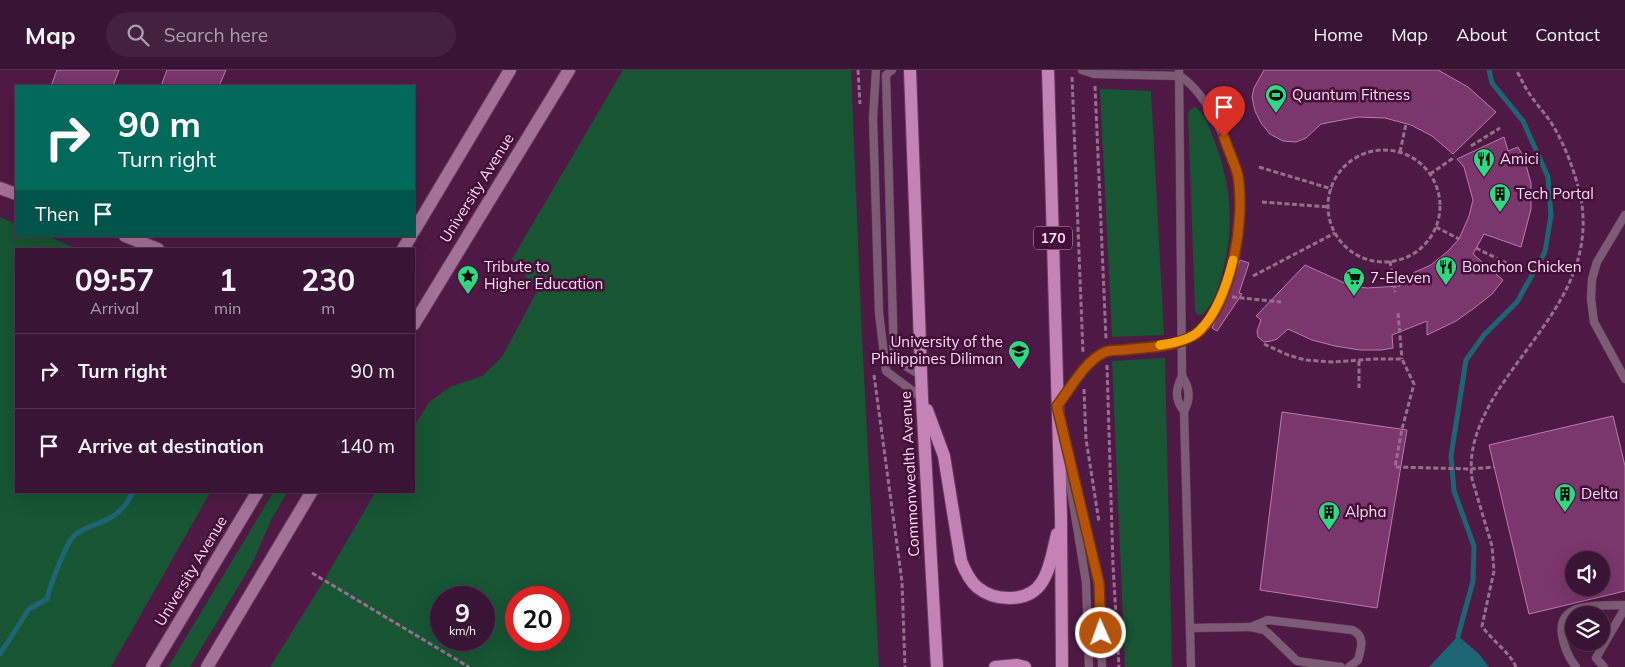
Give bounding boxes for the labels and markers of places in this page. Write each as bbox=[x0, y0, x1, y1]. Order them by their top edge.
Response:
sports icon: Quantum Fitness bbox=[1264, 83, 1288, 114]
place label: Quantum Fitness bbox=[1292, 85, 1410, 104]
pin bbox=[1203, 86, 1245, 137]
restaurant icon: Amici bbox=[1472, 147, 1496, 178]
place label: Amici bbox=[1500, 149, 1539, 168]
building icon: Tech Portal bbox=[1488, 182, 1512, 213]
place label: Tech Portal bbox=[1516, 184, 1594, 203]
restaurant icon: Bonchon Chicken bbox=[1434, 255, 1458, 286]
place label: Tribute to Higher Education bbox=[484, 257, 603, 293]
place label: Bonchon Chicken bbox=[1462, 257, 1582, 276]
place icon: Tribute to Higher Education bbox=[456, 264, 480, 295]
supermarket icon: 7-Eleven bbox=[1342, 266, 1366, 297]
place label: 7-Eleven bbox=[1370, 268, 1431, 287]
place label: University of the Philippines Diliman bbox=[871, 332, 1003, 368]
school or university icon: University of the Philippines Diliman bbox=[1007, 339, 1031, 370]
building icon: Delta bbox=[1553, 482, 1577, 513]
place label: Delta bbox=[1581, 484, 1618, 503]
building icon: Alpha bbox=[1317, 500, 1341, 531]
place label: Alpha bbox=[1345, 502, 1386, 521]

